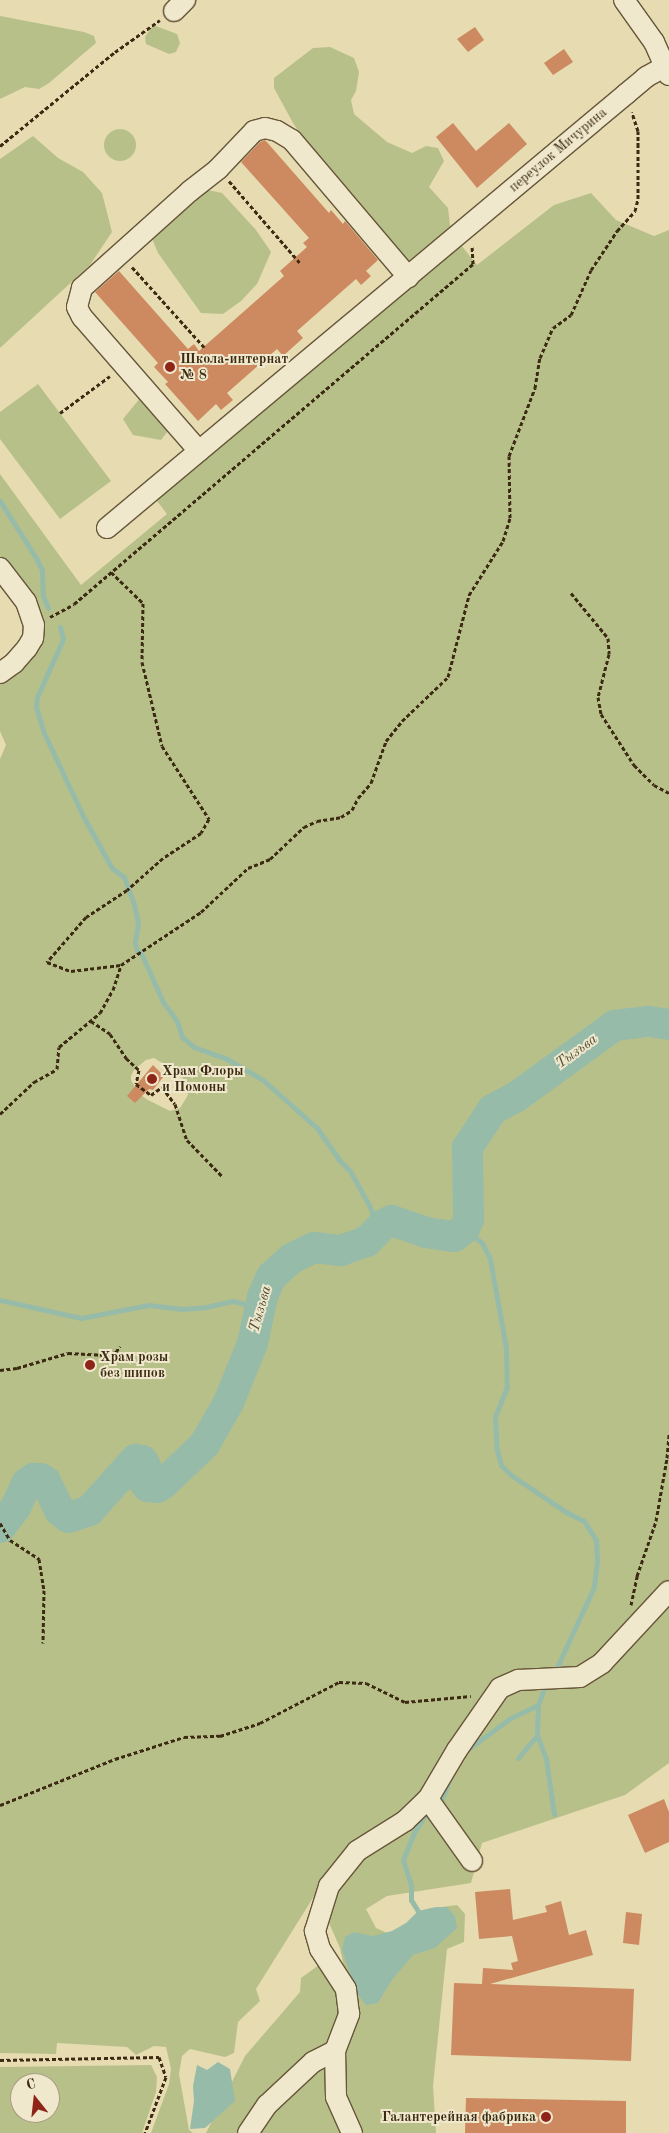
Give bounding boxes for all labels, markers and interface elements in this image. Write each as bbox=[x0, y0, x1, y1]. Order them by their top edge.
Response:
street label: переулок Мичурина bbox=[506, 104, 610, 196]
place label: Школа-интернат № 8 bbox=[180, 351, 288, 384]
marker: Школа-интернат № 8 bbox=[164, 361, 176, 373]
water label: Тызьва bbox=[553, 1031, 601, 1073]
place label: Храм Флоры и Помоны bbox=[162, 1063, 244, 1096]
marker: Храм Флоры и Помоны bbox=[146, 1073, 158, 1085]
water label: Тызьва bbox=[246, 1284, 276, 1334]
place label: Храм розы без шипов bbox=[100, 1349, 168, 1381]
marker: Храм розы без шипов bbox=[84, 1359, 96, 1371]
north arrow bbox=[10, 2073, 60, 2123]
text: С bbox=[25, 2077, 38, 2093]
place label: Галантерейная фабрика bbox=[382, 2109, 536, 2125]
marker: Галантерейная фабрика bbox=[540, 2111, 552, 2123]

